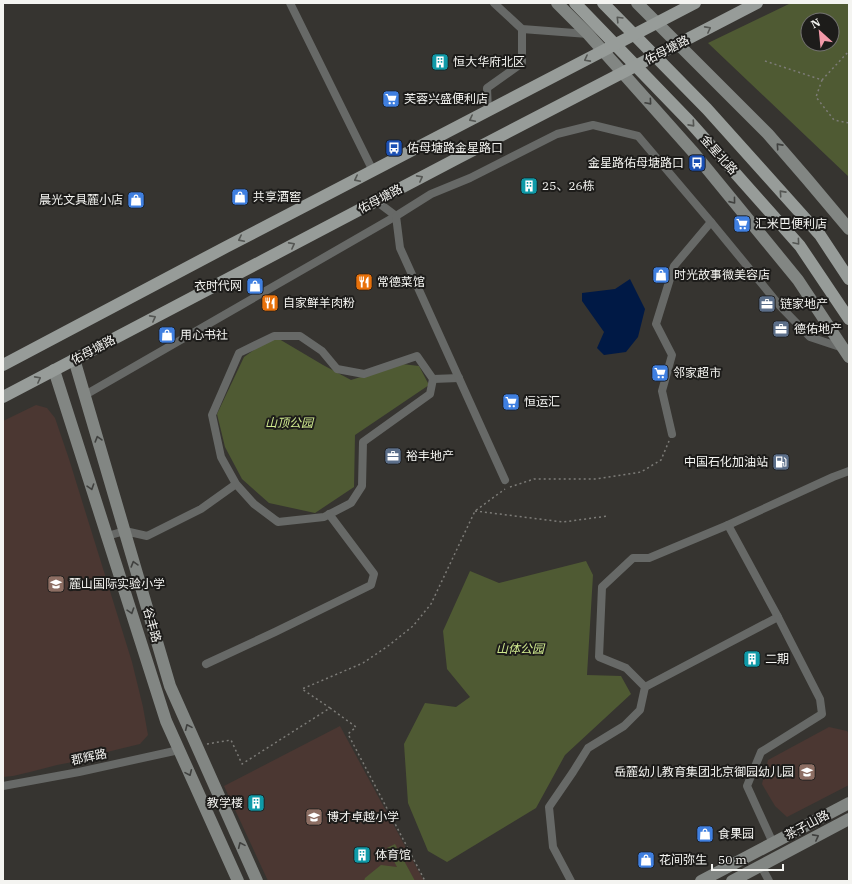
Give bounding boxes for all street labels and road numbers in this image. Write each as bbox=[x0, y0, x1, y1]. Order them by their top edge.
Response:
street label: 佑母塘路 bbox=[642, 32, 692, 67]
street label: 金星北路 bbox=[698, 132, 741, 178]
street label: 佑母塘路 bbox=[355, 181, 404, 216]
street label: 佑母塘路 bbox=[68, 332, 117, 367]
street label: 谷丰路 bbox=[140, 605, 165, 644]
street label: 郡辉路 bbox=[70, 745, 108, 768]
street label: 茶子山路 bbox=[782, 807, 831, 842]

